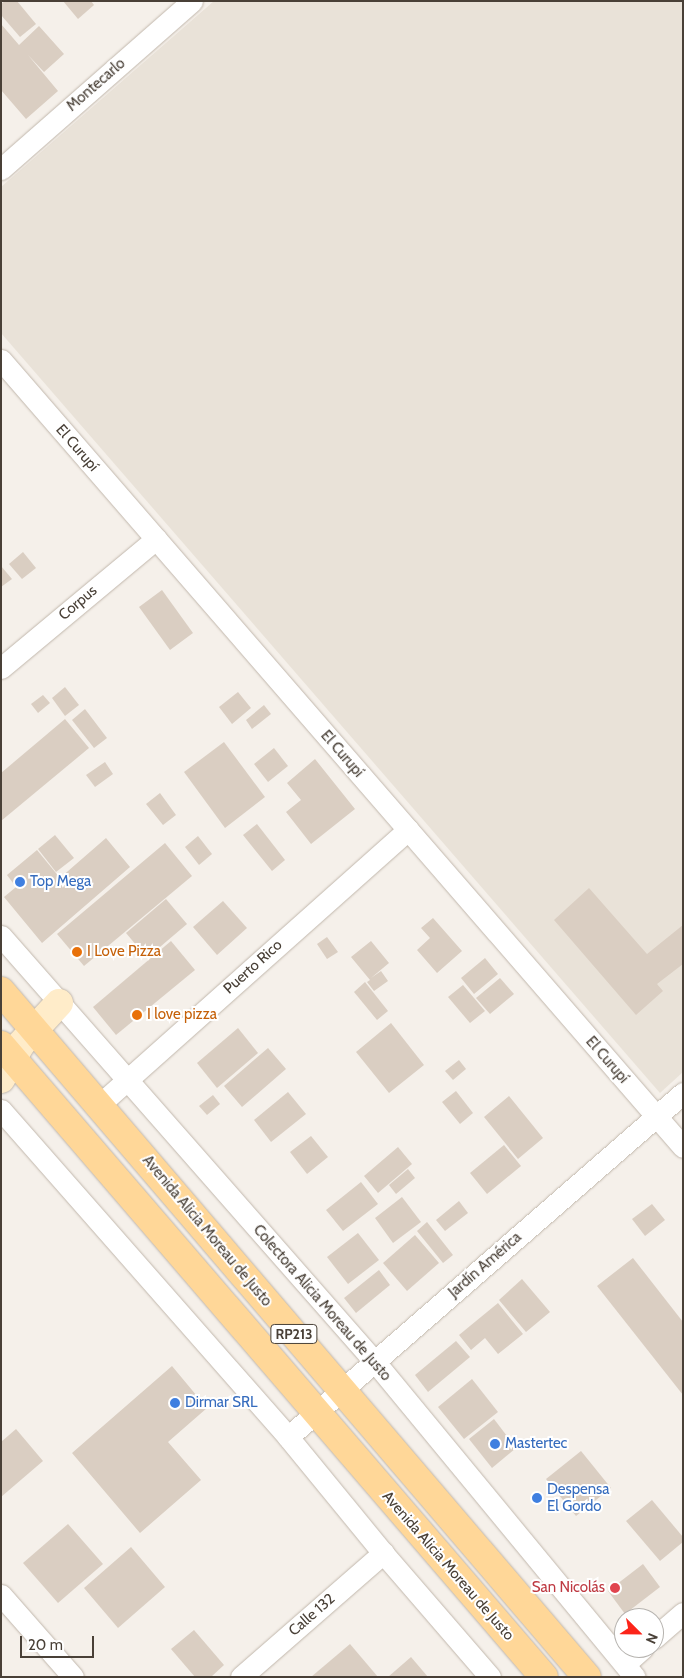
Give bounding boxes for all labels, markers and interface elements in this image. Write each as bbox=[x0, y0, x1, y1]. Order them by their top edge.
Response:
street label: Montecarlo bbox=[63, 55, 129, 115]
street label: El Curupí bbox=[52, 421, 102, 475]
street label: Corpus bbox=[55, 582, 101, 624]
street label: El Curupí bbox=[317, 727, 367, 781]
place label: Top Mega bbox=[30, 873, 91, 891]
marker: Top Mega bbox=[14, 876, 26, 888]
street label: Puerto Rico bbox=[220, 936, 286, 998]
place label: I Love Pizza bbox=[87, 943, 161, 961]
marker: I Love Pizza bbox=[71, 946, 83, 958]
place label: I love pizza bbox=[147, 1006, 217, 1024]
marker: I love pizza bbox=[131, 1009, 143, 1021]
street label: El Curupí bbox=[582, 1033, 632, 1087]
street label: Avenida Alicia Moreau de Justo bbox=[138, 1152, 276, 1310]
street label: Colectora Alicia Moreau de Justo bbox=[249, 1221, 395, 1385]
street label: Jardín América bbox=[445, 1228, 525, 1302]
road number: RP213 bbox=[270, 1322, 318, 1346]
place label: Dirmar SRL bbox=[185, 1394, 258, 1412]
marker: Dirmar SRL bbox=[169, 1397, 181, 1409]
place label: Mastertec bbox=[505, 1435, 567, 1453]
marker: Mastertec bbox=[489, 1438, 501, 1450]
place label: Despensa El Gordo bbox=[547, 1480, 610, 1515]
street label: Avenida Alicia Moreau de Justo bbox=[378, 1488, 518, 1644]
marker: Despensa El Gordo bbox=[531, 1492, 543, 1504]
place label: San Nicolás bbox=[532, 1579, 605, 1597]
marker: San Nicolás bbox=[609, 1582, 621, 1594]
street label: Calle 132 bbox=[285, 1590, 339, 1640]
north arrow bbox=[614, 1608, 664, 1658]
scale bar bbox=[22, 1626, 96, 1658]
text: N bbox=[642, 1630, 662, 1647]
text: 20 m bbox=[28, 1636, 63, 1654]

